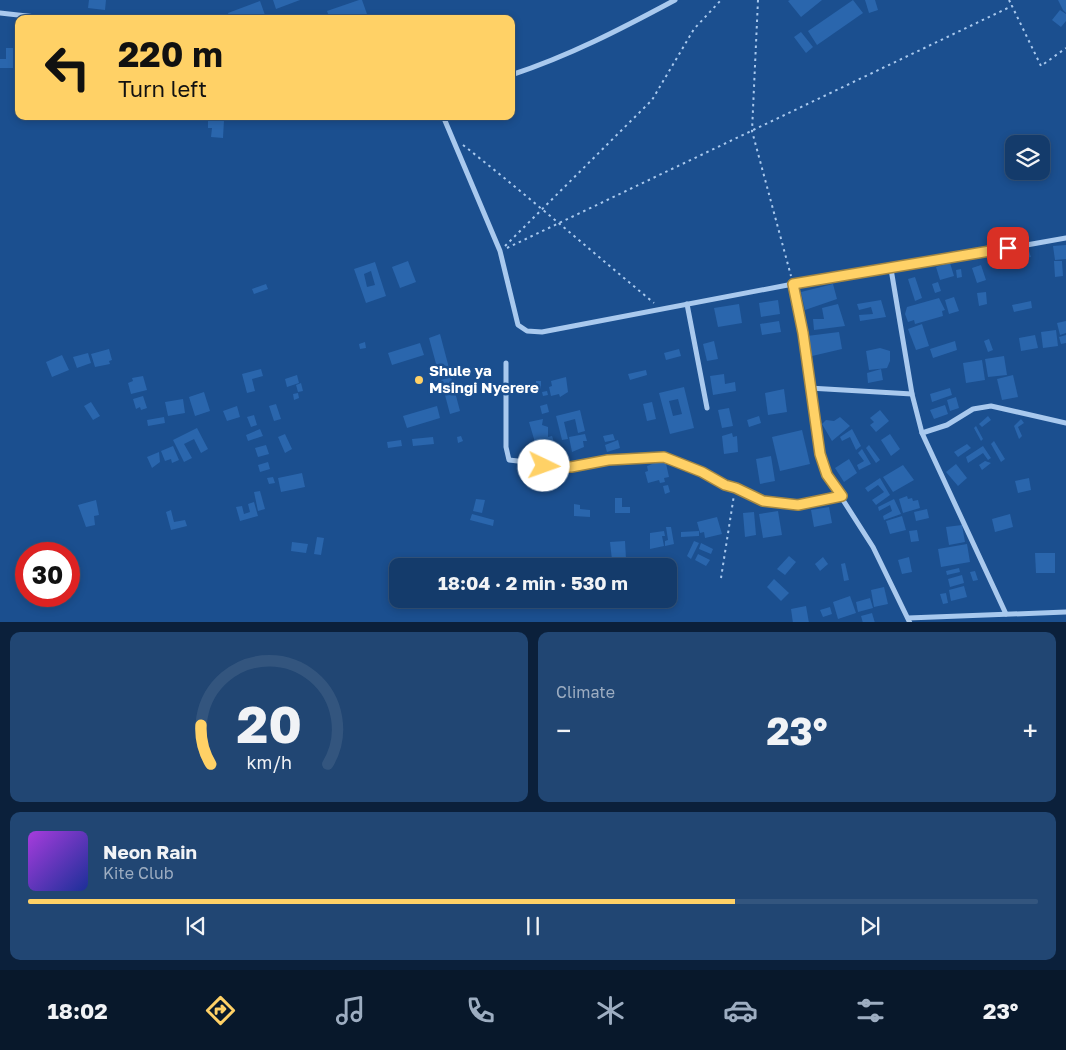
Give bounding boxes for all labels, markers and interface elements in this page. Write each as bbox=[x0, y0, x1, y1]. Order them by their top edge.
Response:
text: 220 m bbox=[118, 33, 223, 75]
icon: left bbox=[35, 35, 100, 100]
text: Turn left bbox=[118, 75, 207, 102]
map controls bbox=[1005, 135, 1050, 180]
button: layers bbox=[1005, 135, 1050, 180]
pin bbox=[987, 227, 1029, 269]
icon: arrive bbox=[994, 234, 1022, 262]
place label: Shule ya Msingi Nyerere bbox=[429, 361, 539, 396]
marker: Shule ya Msingi Nyerere bbox=[413, 374, 425, 386]
position arrow bbox=[517, 439, 569, 491]
speed limit sign: 30 bbox=[15, 542, 80, 607]
text: 18:04 · 2 min · 530 m bbox=[438, 571, 628, 594]
text: Climate bbox=[556, 682, 615, 702]
text: 20 bbox=[236, 692, 302, 754]
text: 23° bbox=[766, 708, 828, 753]
text: − bbox=[556, 714, 571, 747]
text: + bbox=[1023, 714, 1038, 747]
text: km/h bbox=[246, 751, 292, 773]
text: Neon Rain bbox=[103, 840, 197, 863]
text: Kite Club bbox=[103, 863, 174, 883]
icon: previous bbox=[182, 912, 210, 940]
icon: pause bbox=[519, 912, 547, 940]
icon: next bbox=[856, 912, 884, 940]
icon: directions bbox=[203, 993, 238, 1028]
icon: music bbox=[333, 993, 368, 1028]
icon: phone bbox=[463, 993, 498, 1028]
icon: climate bbox=[593, 993, 628, 1028]
icon: car bbox=[723, 993, 758, 1028]
icon: filters bbox=[853, 993, 888, 1028]
text: 18:02 bbox=[48, 997, 108, 1024]
text: 23° bbox=[983, 997, 1018, 1024]

